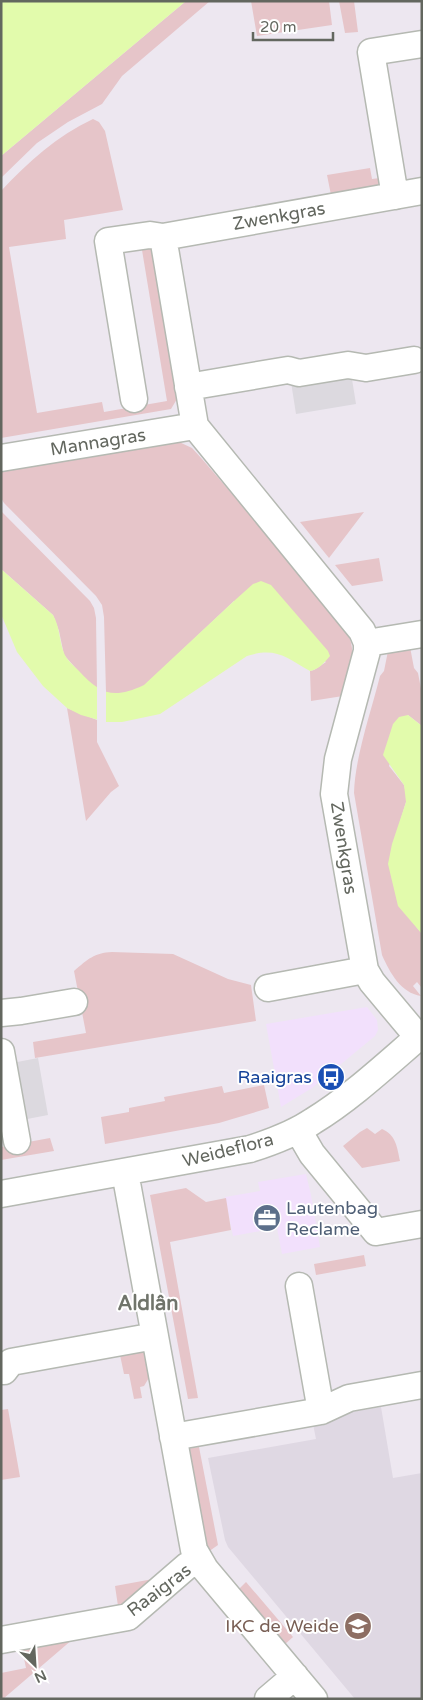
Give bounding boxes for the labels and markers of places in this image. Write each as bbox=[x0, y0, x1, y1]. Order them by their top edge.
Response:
bus stop icon: Raaigras bbox=[316, 1062, 346, 1092]
place label: Raaigras bbox=[237, 1066, 312, 1088]
place label: Lautenbag Reclame bbox=[286, 1197, 378, 1240]
office icon: Lautenbag Reclame bbox=[252, 1203, 282, 1233]
school or university icon: IKC de Weide bbox=[343, 1611, 373, 1641]
place label: IKC de Weide bbox=[225, 1615, 339, 1637]

